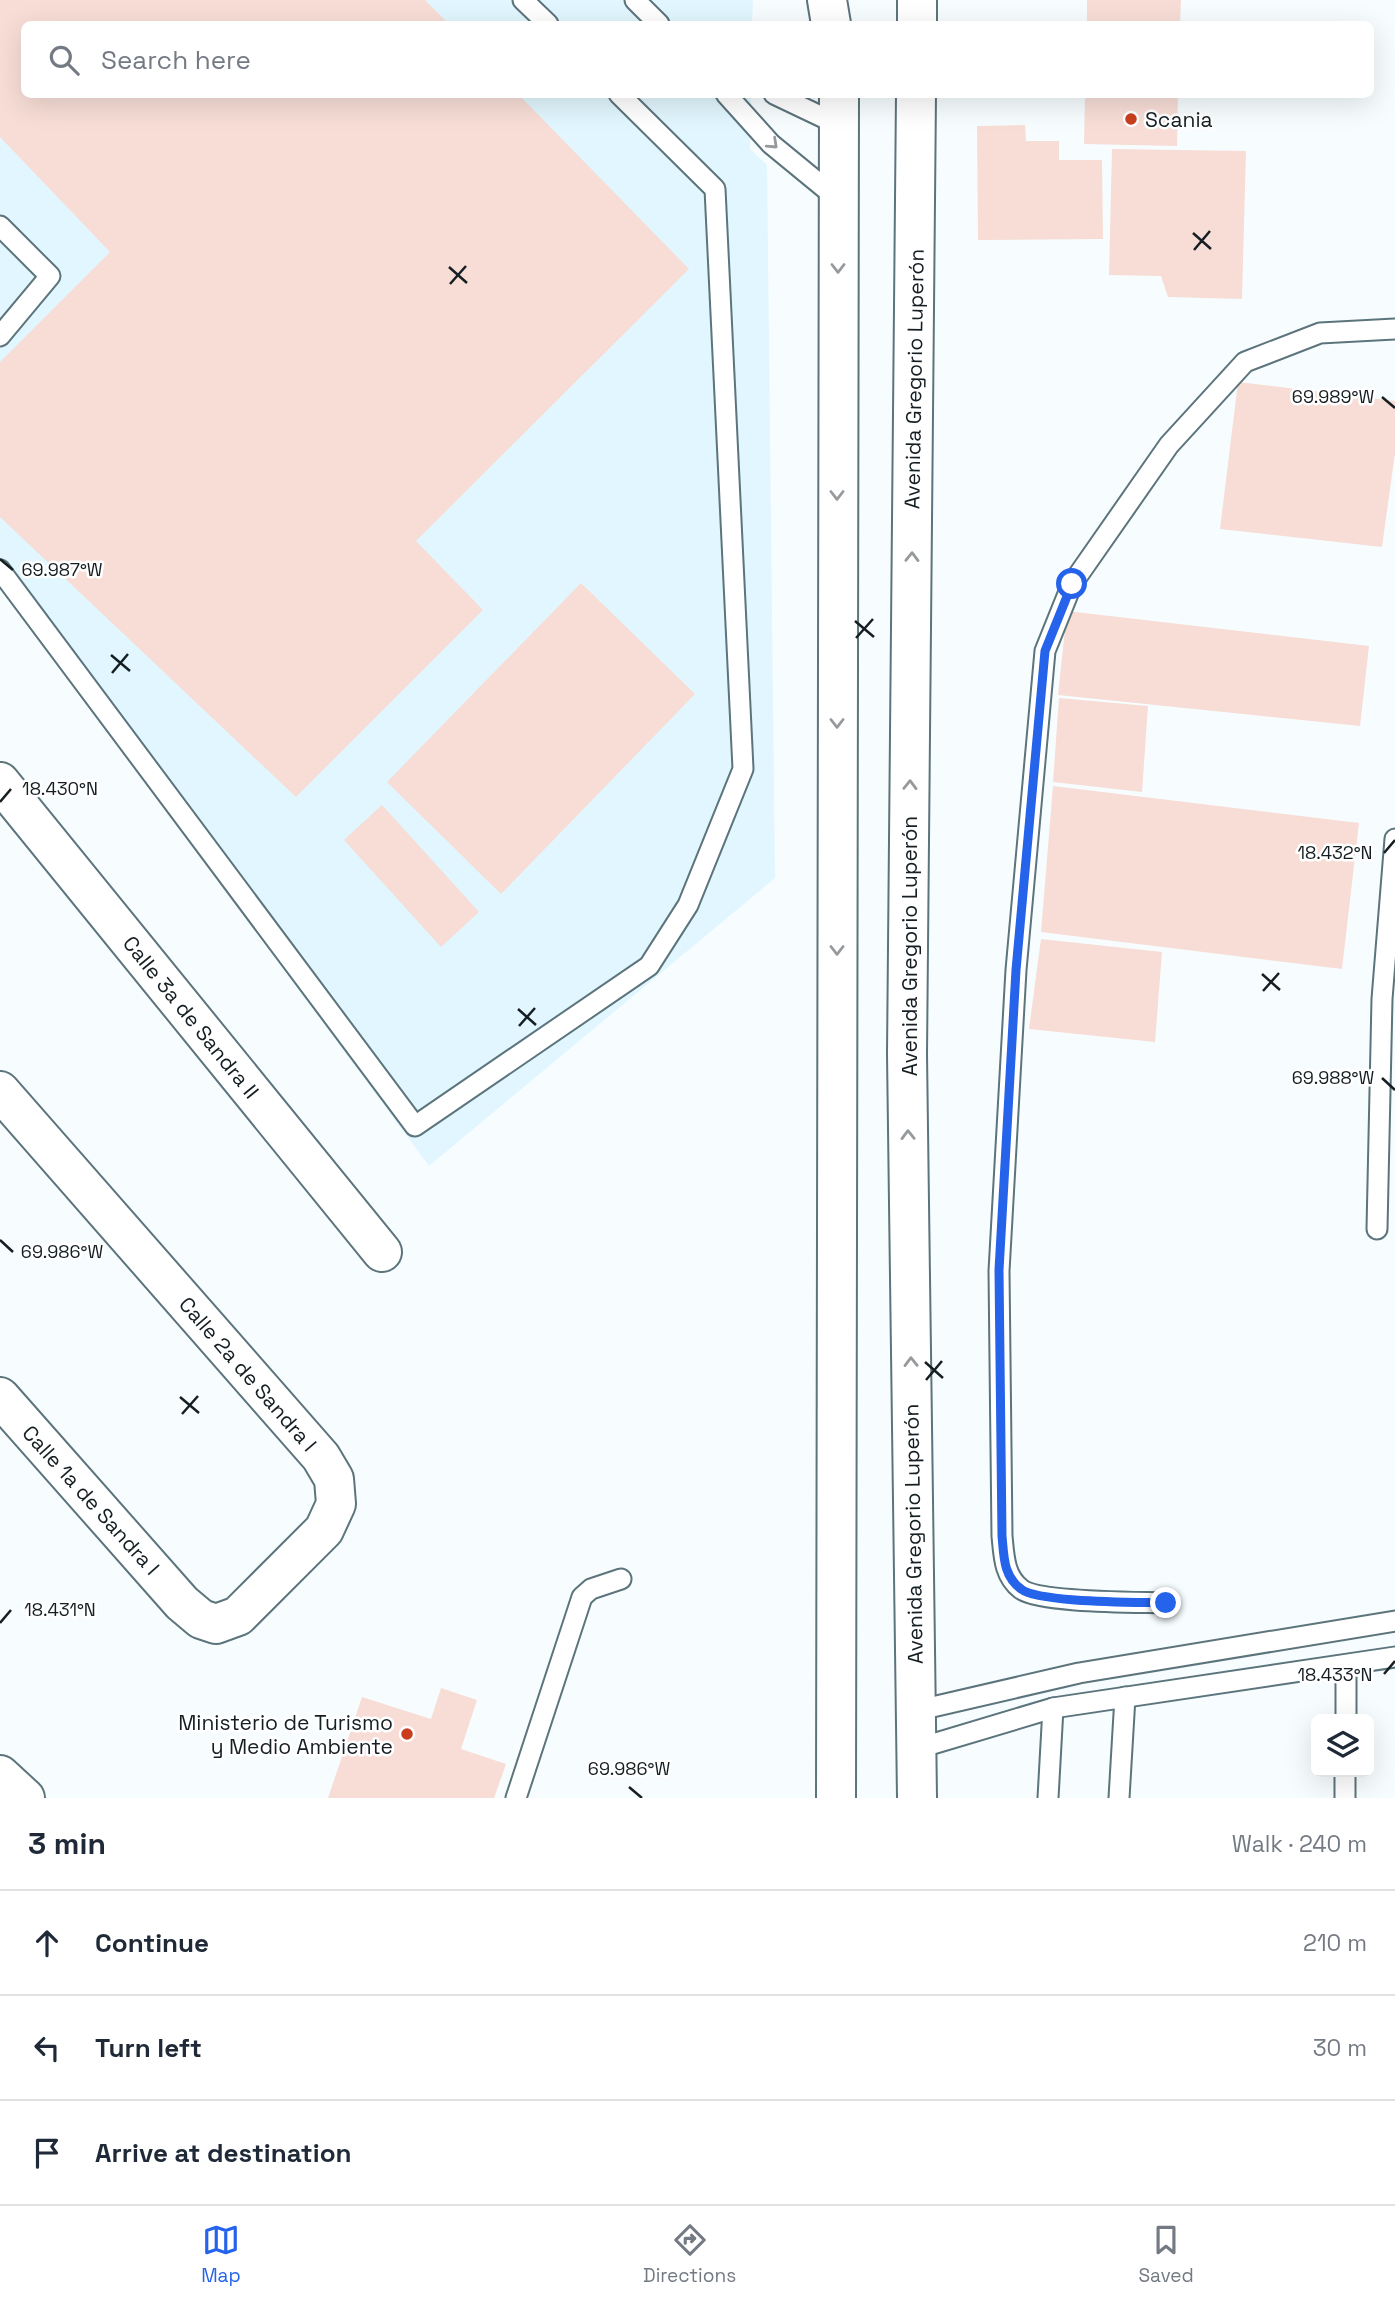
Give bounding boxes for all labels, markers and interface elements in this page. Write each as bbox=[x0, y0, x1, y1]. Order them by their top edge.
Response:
search box bbox=[21, 21, 1374, 98]
icon: search bbox=[45, 41, 83, 79]
text: Search here bbox=[101, 43, 251, 77]
place label: Scania bbox=[1145, 106, 1213, 133]
marker: Scania bbox=[1123, 111, 1139, 127]
one-way arrow bbox=[765, 136, 778, 149]
street label: Avenida Gregorio Luperón bbox=[898, 249, 930, 509]
one-way arrow bbox=[830, 263, 846, 273]
text: 69.989°W bbox=[1292, 385, 1374, 408]
one-way arrow bbox=[829, 490, 845, 501]
one-way arrow bbox=[904, 552, 920, 562]
text: 69.987°W bbox=[21, 558, 103, 581]
route start bbox=[1056, 568, 1087, 599]
one-way arrow bbox=[829, 718, 845, 728]
text: 18.430°N bbox=[22, 777, 98, 800]
one-way arrow bbox=[902, 779, 918, 790]
street label: Avenida Gregorio Luperón bbox=[896, 816, 923, 1076]
text: 18.432°N bbox=[1297, 841, 1373, 864]
street label: Calle 3a de Sandra II bbox=[117, 930, 265, 1104]
one-way arrow bbox=[829, 945, 845, 956]
text: 69.988°W bbox=[1292, 1066, 1374, 1089]
one-way arrow bbox=[900, 1129, 916, 1140]
text: 69.986°W bbox=[21, 1240, 103, 1263]
street label: Calle 2a de Sandra I bbox=[173, 1291, 323, 1457]
one-way arrow bbox=[903, 1357, 919, 1367]
street label: Avenida Gregorio Luperón bbox=[897, 1404, 929, 1664]
street label: Calle 1a de Sandra I bbox=[16, 1419, 166, 1581]
route end bbox=[1150, 1587, 1181, 1618]
text: 18.431°N bbox=[24, 1598, 96, 1621]
text: 18.433°N bbox=[1297, 1663, 1373, 1686]
place label: Ministerio de Turismo y Medio Ambiente bbox=[178, 1709, 393, 1760]
map controls bbox=[1311, 1714, 1374, 1777]
button: layers bbox=[1311, 1714, 1374, 1777]
marker: Ministerio de Turismo y Medio Ambiente bbox=[399, 1726, 415, 1742]
text: 69.986°W bbox=[588, 1757, 670, 1780]
text: 3 min bbox=[28, 1824, 106, 1863]
text: Walk · 240 m bbox=[1232, 1829, 1367, 1859]
icon: ahead bbox=[28, 1924, 66, 1962]
text: Continue bbox=[95, 1926, 209, 1960]
text: 210 m bbox=[1303, 1928, 1367, 1958]
icon: left bbox=[28, 2029, 66, 2067]
text: Turn left bbox=[95, 2031, 202, 2065]
text: 30 m bbox=[1313, 2033, 1367, 2063]
icon: arrive bbox=[28, 2134, 66, 2172]
text: Arrive at destination bbox=[95, 2136, 352, 2170]
tab: Map bbox=[201, 2221, 241, 2288]
tab: Directions bbox=[643, 2221, 736, 2288]
tab: Saved bbox=[1138, 2221, 1194, 2288]

